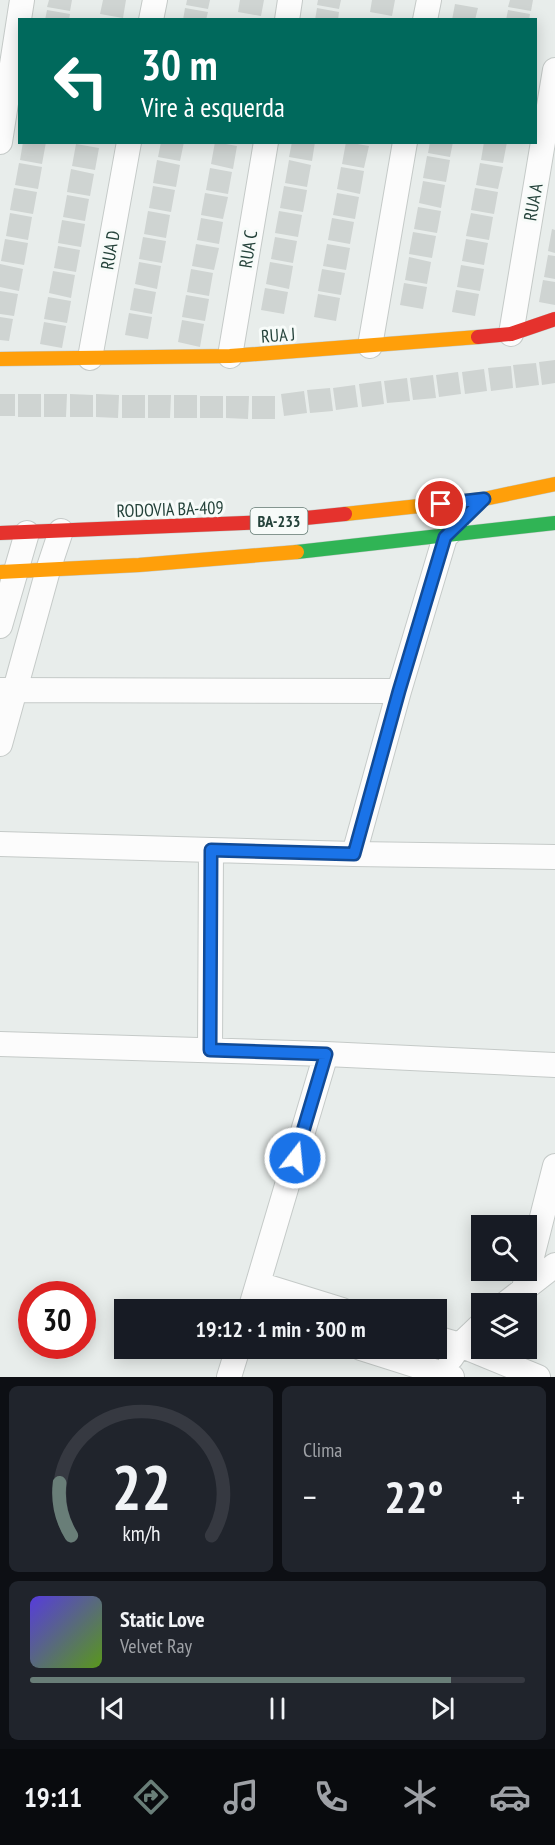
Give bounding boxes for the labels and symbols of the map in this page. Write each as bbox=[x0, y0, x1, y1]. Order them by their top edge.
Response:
street label: RUA A bbox=[518, 181, 548, 223]
street label: RUA C bbox=[234, 228, 262, 270]
street label: RUA D bbox=[95, 229, 125, 271]
street label: RUA J bbox=[260, 322, 296, 348]
pin bbox=[415, 478, 466, 529]
street label: RODOVIA BA-409 bbox=[116, 496, 224, 522]
road number: BA-233 bbox=[250, 508, 308, 534]
position arrow bbox=[263, 1126, 327, 1190]
speed limit sign: 30 bbox=[18, 1281, 96, 1359]

